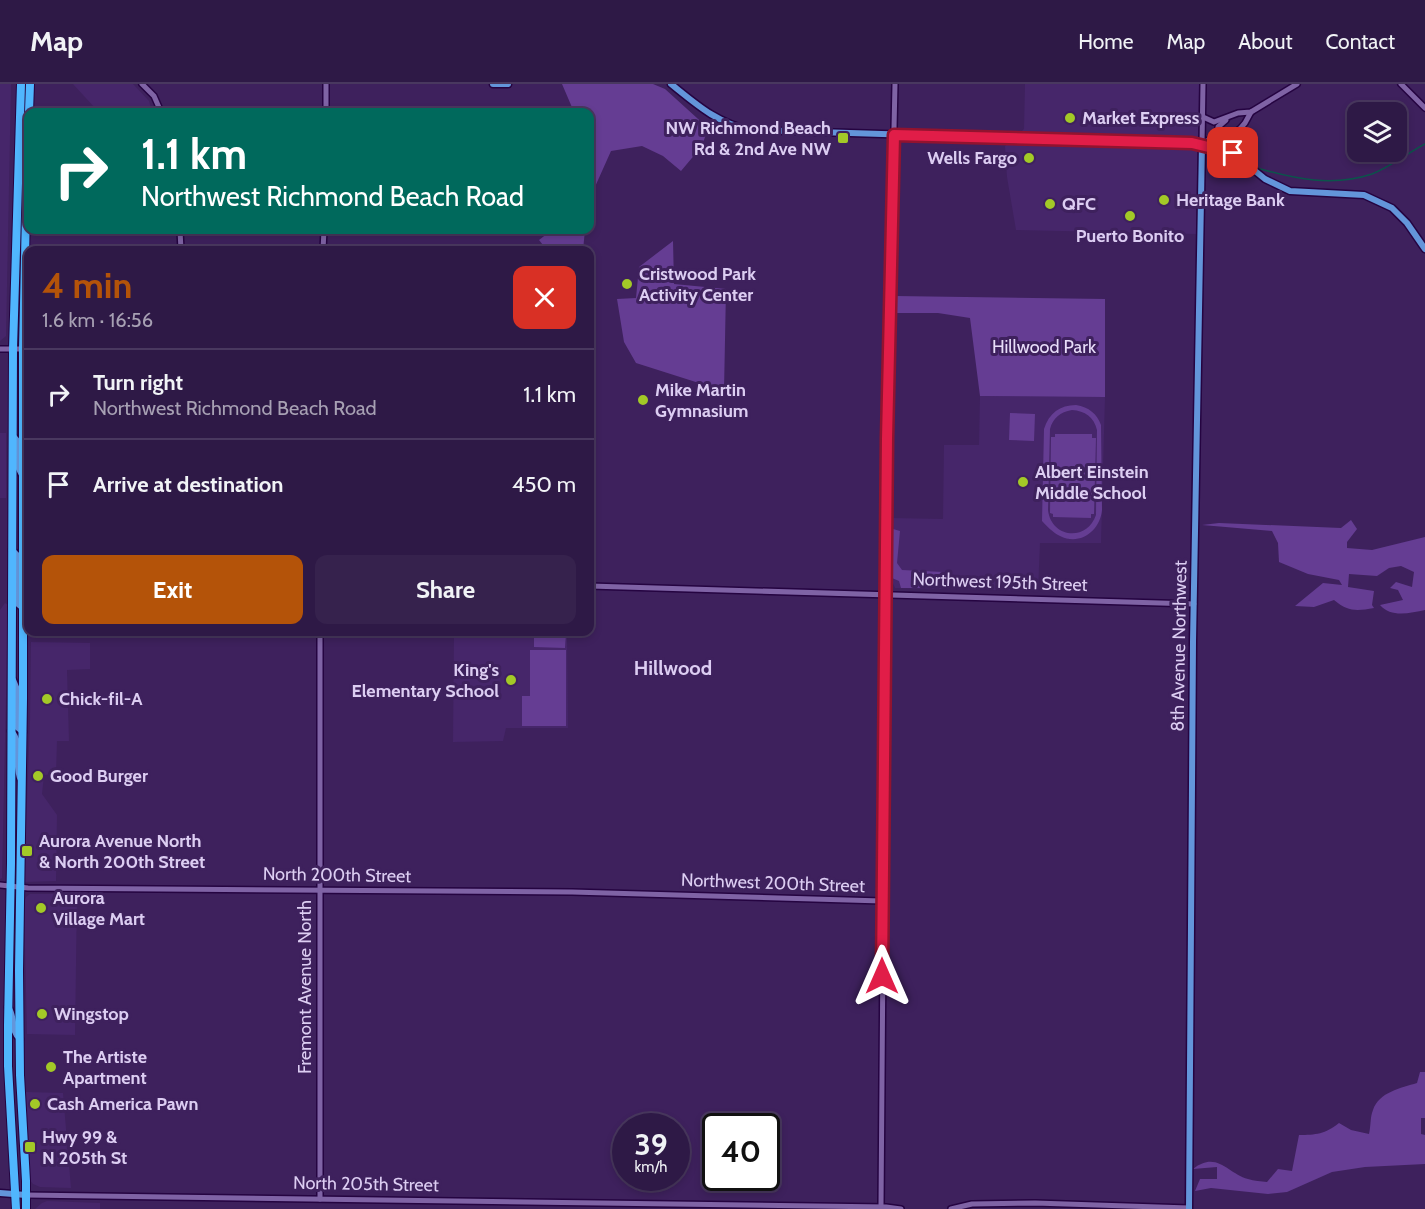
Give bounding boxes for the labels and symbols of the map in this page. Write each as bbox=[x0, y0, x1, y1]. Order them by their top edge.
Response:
place label: Market Express bbox=[1082, 107, 1200, 129]
marker: Market Express bbox=[1063, 111, 1077, 125]
place label: NW Richmond Beach Rd & 2nd Ave NW bbox=[666, 117, 832, 160]
pin bbox=[1207, 127, 1258, 178]
marker: NW Richmond Beach Rd & 2nd Ave NW bbox=[836, 131, 850, 145]
place label: Wells Fargo bbox=[927, 147, 1017, 169]
marker: Wells Fargo bbox=[1022, 151, 1036, 165]
place label: Heritage Bank bbox=[1176, 189, 1285, 211]
place label: QFC bbox=[1062, 193, 1096, 215]
marker: Heritage Bank bbox=[1157, 193, 1171, 207]
marker: QFC bbox=[1043, 197, 1057, 211]
marker: Puerto Bonito bbox=[1123, 209, 1137, 223]
place label: Puerto Bonito bbox=[1076, 225, 1184, 247]
place label: Cristwood Park Activity Center bbox=[639, 263, 756, 306]
marker: Cristwood Park Activity Center bbox=[620, 277, 634, 291]
park label: Hillwood Park bbox=[992, 336, 1097, 358]
place label: Mike Martin Gymnasium bbox=[655, 379, 748, 422]
marker: Mike Martin Gymnasium bbox=[636, 393, 650, 407]
place label: Albert Einstein Middle School bbox=[1035, 461, 1149, 504]
marker: Albert Einstein Middle School bbox=[1016, 475, 1030, 489]
street label: 8th Avenue Northwest bbox=[1167, 560, 1191, 732]
street label: Northwest 195th Street bbox=[912, 568, 1088, 596]
district label: Hillwood bbox=[634, 656, 712, 680]
place label: King's Elementary School bbox=[352, 659, 499, 702]
marker: King's Elementary School bbox=[504, 673, 518, 687]
place label: Chick-fil-A bbox=[59, 688, 143, 710]
marker: Chick-fil-A bbox=[40, 692, 54, 706]
place label: Good Burger bbox=[50, 765, 148, 787]
marker: Good Burger bbox=[31, 769, 45, 783]
place label: Aurora Avenue North & North 200th Street bbox=[39, 830, 205, 873]
marker: Aurora Avenue North & North 200th Street bbox=[20, 844, 34, 858]
street label: North 200th Street bbox=[263, 863, 411, 887]
street label: Northwest 200th Street bbox=[681, 869, 865, 897]
place label: Aurora Village Mart bbox=[53, 887, 145, 930]
street label: Fremont Avenue North bbox=[294, 900, 316, 1074]
marker: Aurora Village Mart bbox=[34, 901, 48, 915]
position arrow bbox=[850, 944, 914, 1008]
place label: Wingstop bbox=[54, 1003, 129, 1025]
marker: Wingstop bbox=[35, 1007, 49, 1021]
place label: The Artiste Apartment bbox=[63, 1046, 147, 1089]
marker: The Artiste Apartment bbox=[44, 1060, 58, 1074]
place label: Cash America Pawn bbox=[47, 1093, 198, 1115]
marker: Cash America Pawn bbox=[28, 1097, 42, 1111]
speed limit sign: 40 bbox=[702, 1113, 780, 1191]
place label: Hwy 99 & N 205th St bbox=[42, 1126, 127, 1169]
marker: Hwy 99 & N 205th St bbox=[23, 1140, 37, 1154]
street label: North 205th Street bbox=[293, 1172, 439, 1196]

